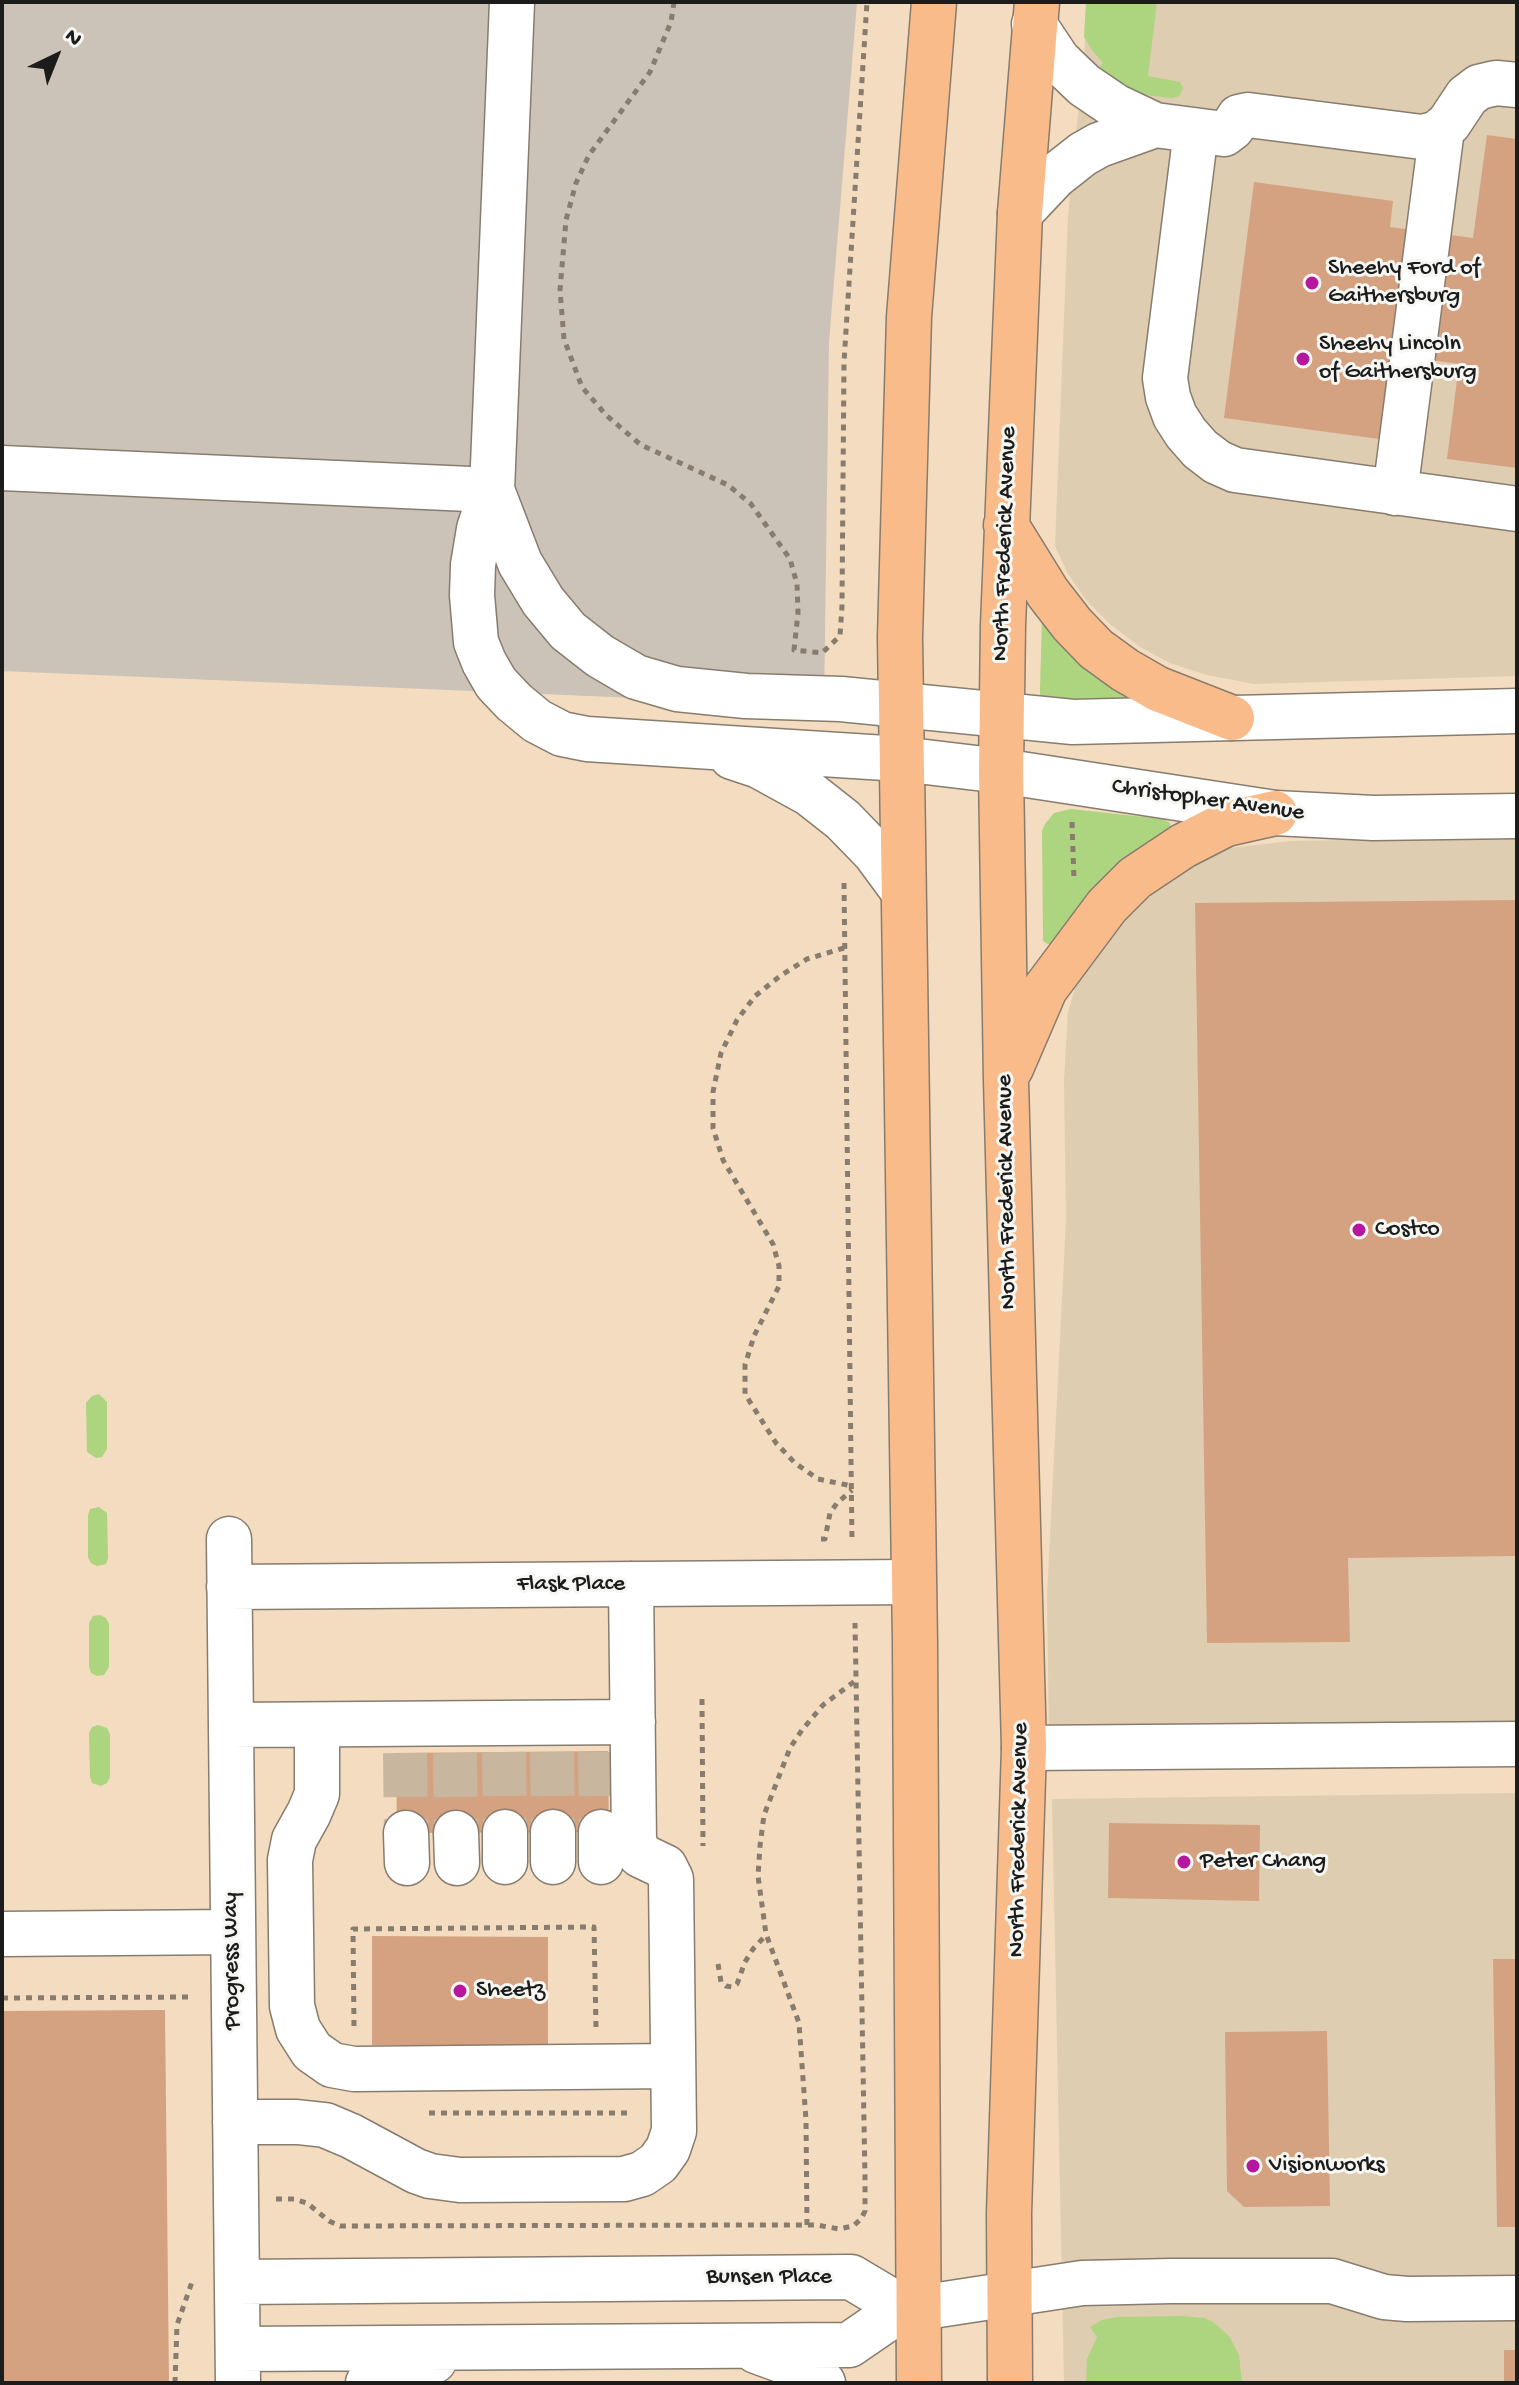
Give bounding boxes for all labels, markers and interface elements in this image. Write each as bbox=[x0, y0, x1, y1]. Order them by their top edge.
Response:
north arrow bbox=[16, 16, 96, 96]
text: N bbox=[58, 24, 86, 53]
place label: Sheehy Ford of Gaithersburg bbox=[1328, 255, 1480, 311]
marker: Sheehy Ford of Gaithersburg bbox=[1303, 274, 1321, 292]
place label: Sheehy Lincoln of Gaithersburg bbox=[1319, 331, 1477, 387]
marker: Sheehy Lincoln of Gaithersburg bbox=[1294, 350, 1312, 368]
street label: North Frederick Avenue bbox=[988, 426, 1024, 662]
street label: Christopher Avenue bbox=[1110, 773, 1306, 829]
street label: North Frederick Avenue bbox=[992, 1074, 1024, 1310]
place label: Costco bbox=[1375, 1216, 1440, 1244]
marker: Costco bbox=[1350, 1221, 1368, 1239]
street label: Flask Place bbox=[517, 1571, 625, 1599]
street label: North Frederick Avenue bbox=[1004, 1722, 1036, 1958]
place label: Peter Chang bbox=[1200, 1848, 1326, 1876]
marker: Peter Chang bbox=[1175, 1853, 1193, 1871]
street label: Progress Way bbox=[217, 1892, 249, 2030]
place label: Sheetz bbox=[476, 1977, 545, 2005]
marker: Sheetz bbox=[451, 1982, 469, 2000]
place label: Visionworks bbox=[1269, 2152, 1385, 2180]
marker: Visionworks bbox=[1244, 2157, 1262, 2175]
street label: Bunsen Place bbox=[706, 2264, 832, 2292]

